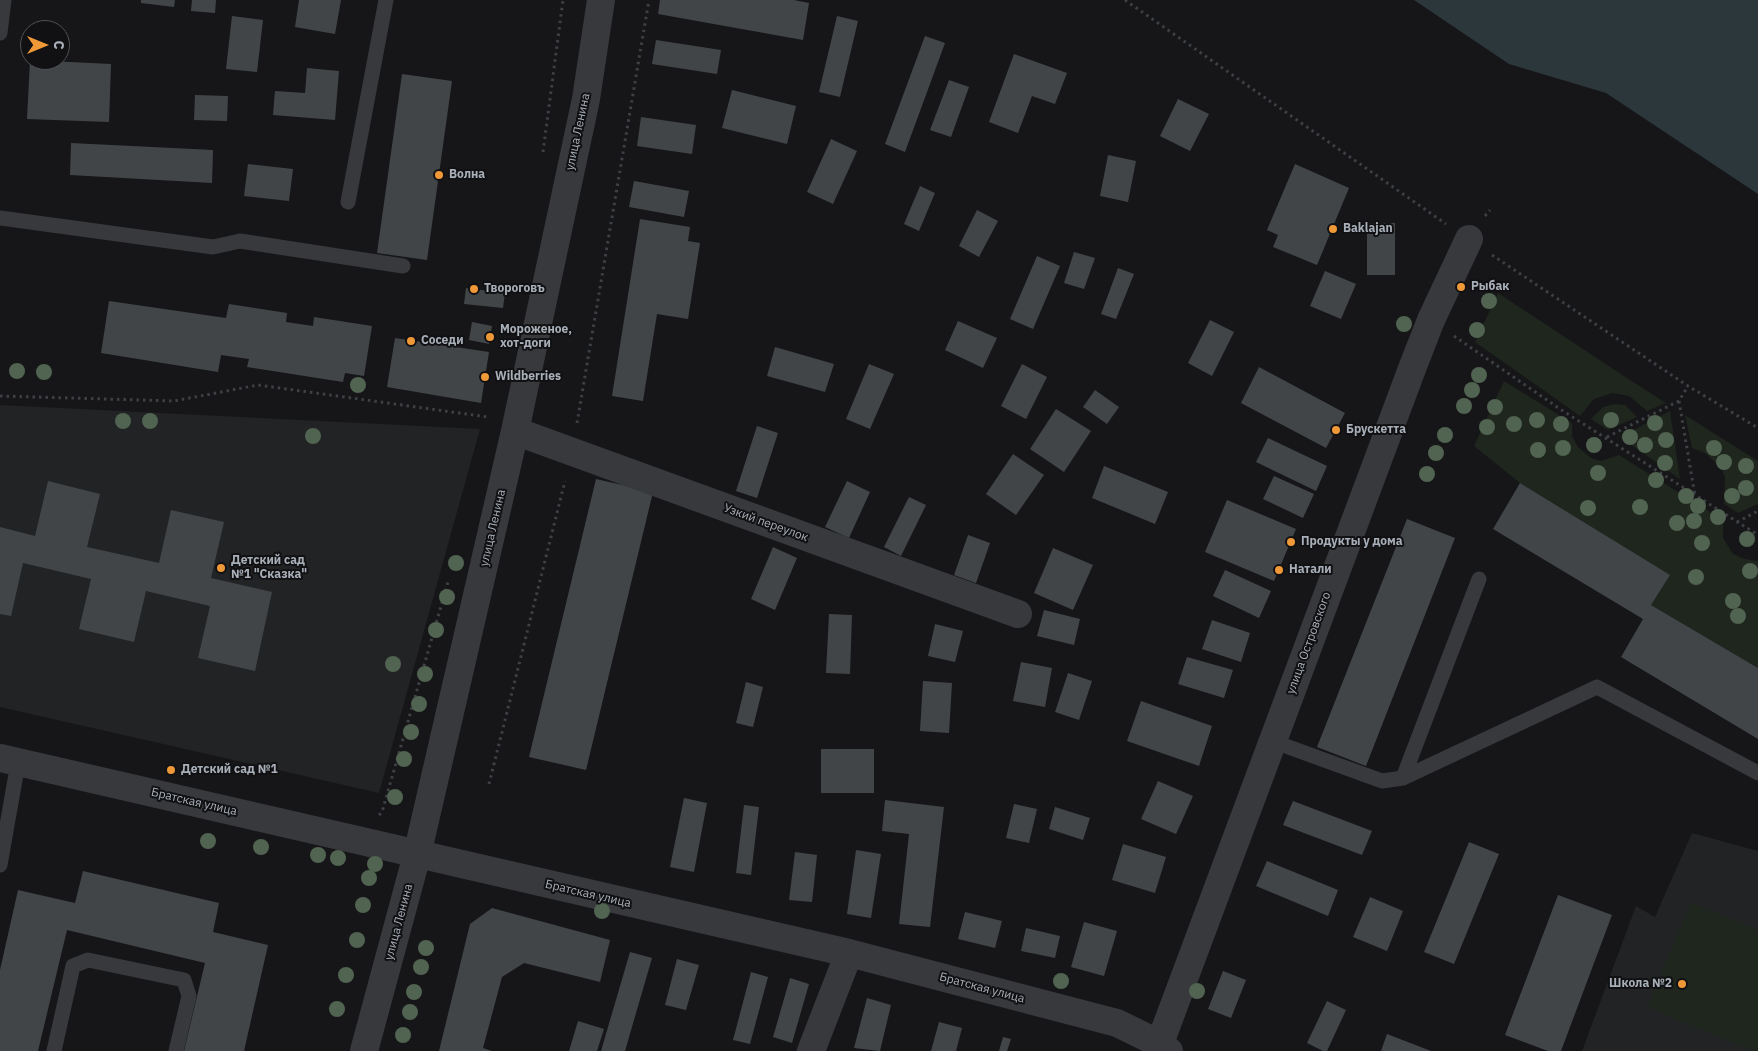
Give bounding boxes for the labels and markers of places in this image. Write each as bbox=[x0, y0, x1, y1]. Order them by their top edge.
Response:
place label: Волна bbox=[449, 168, 485, 182]
marker: Волна bbox=[433, 169, 445, 181]
place label: Baklajan bbox=[1343, 222, 1393, 236]
marker: Baklajan bbox=[1327, 223, 1339, 235]
place label: Рыбак bbox=[1471, 280, 1509, 294]
marker: Рыбак bbox=[1455, 281, 1467, 293]
place label: Твороговъ bbox=[484, 282, 545, 296]
marker: Твороговъ bbox=[468, 283, 480, 295]
place label: Мороженое, хот-доги bbox=[500, 323, 572, 351]
marker: Мороженое, хот-доги bbox=[484, 331, 496, 343]
place label: Соседи bbox=[421, 334, 464, 348]
marker: Соседи bbox=[405, 335, 417, 347]
place label: Wildberries bbox=[495, 370, 561, 384]
marker: Wildberries bbox=[479, 371, 491, 383]
place label: Брускетта bbox=[1346, 423, 1406, 437]
marker: Брускетта bbox=[1330, 424, 1342, 436]
place label: Продукты у дома bbox=[1301, 535, 1403, 549]
marker: Продукты у дома bbox=[1285, 536, 1297, 548]
place label: Детский сад №1 "Сказка" bbox=[231, 554, 307, 582]
marker: Детский сад №1 "Сказка" bbox=[215, 562, 227, 574]
place label: Натали bbox=[1289, 563, 1332, 577]
marker: Натали bbox=[1273, 564, 1285, 576]
place label: Детский сад №1 bbox=[181, 763, 278, 777]
marker: Детский сад №1 bbox=[165, 764, 177, 776]
place label: Школа №2 bbox=[1609, 977, 1672, 991]
marker: Школа №2 bbox=[1676, 978, 1688, 990]

